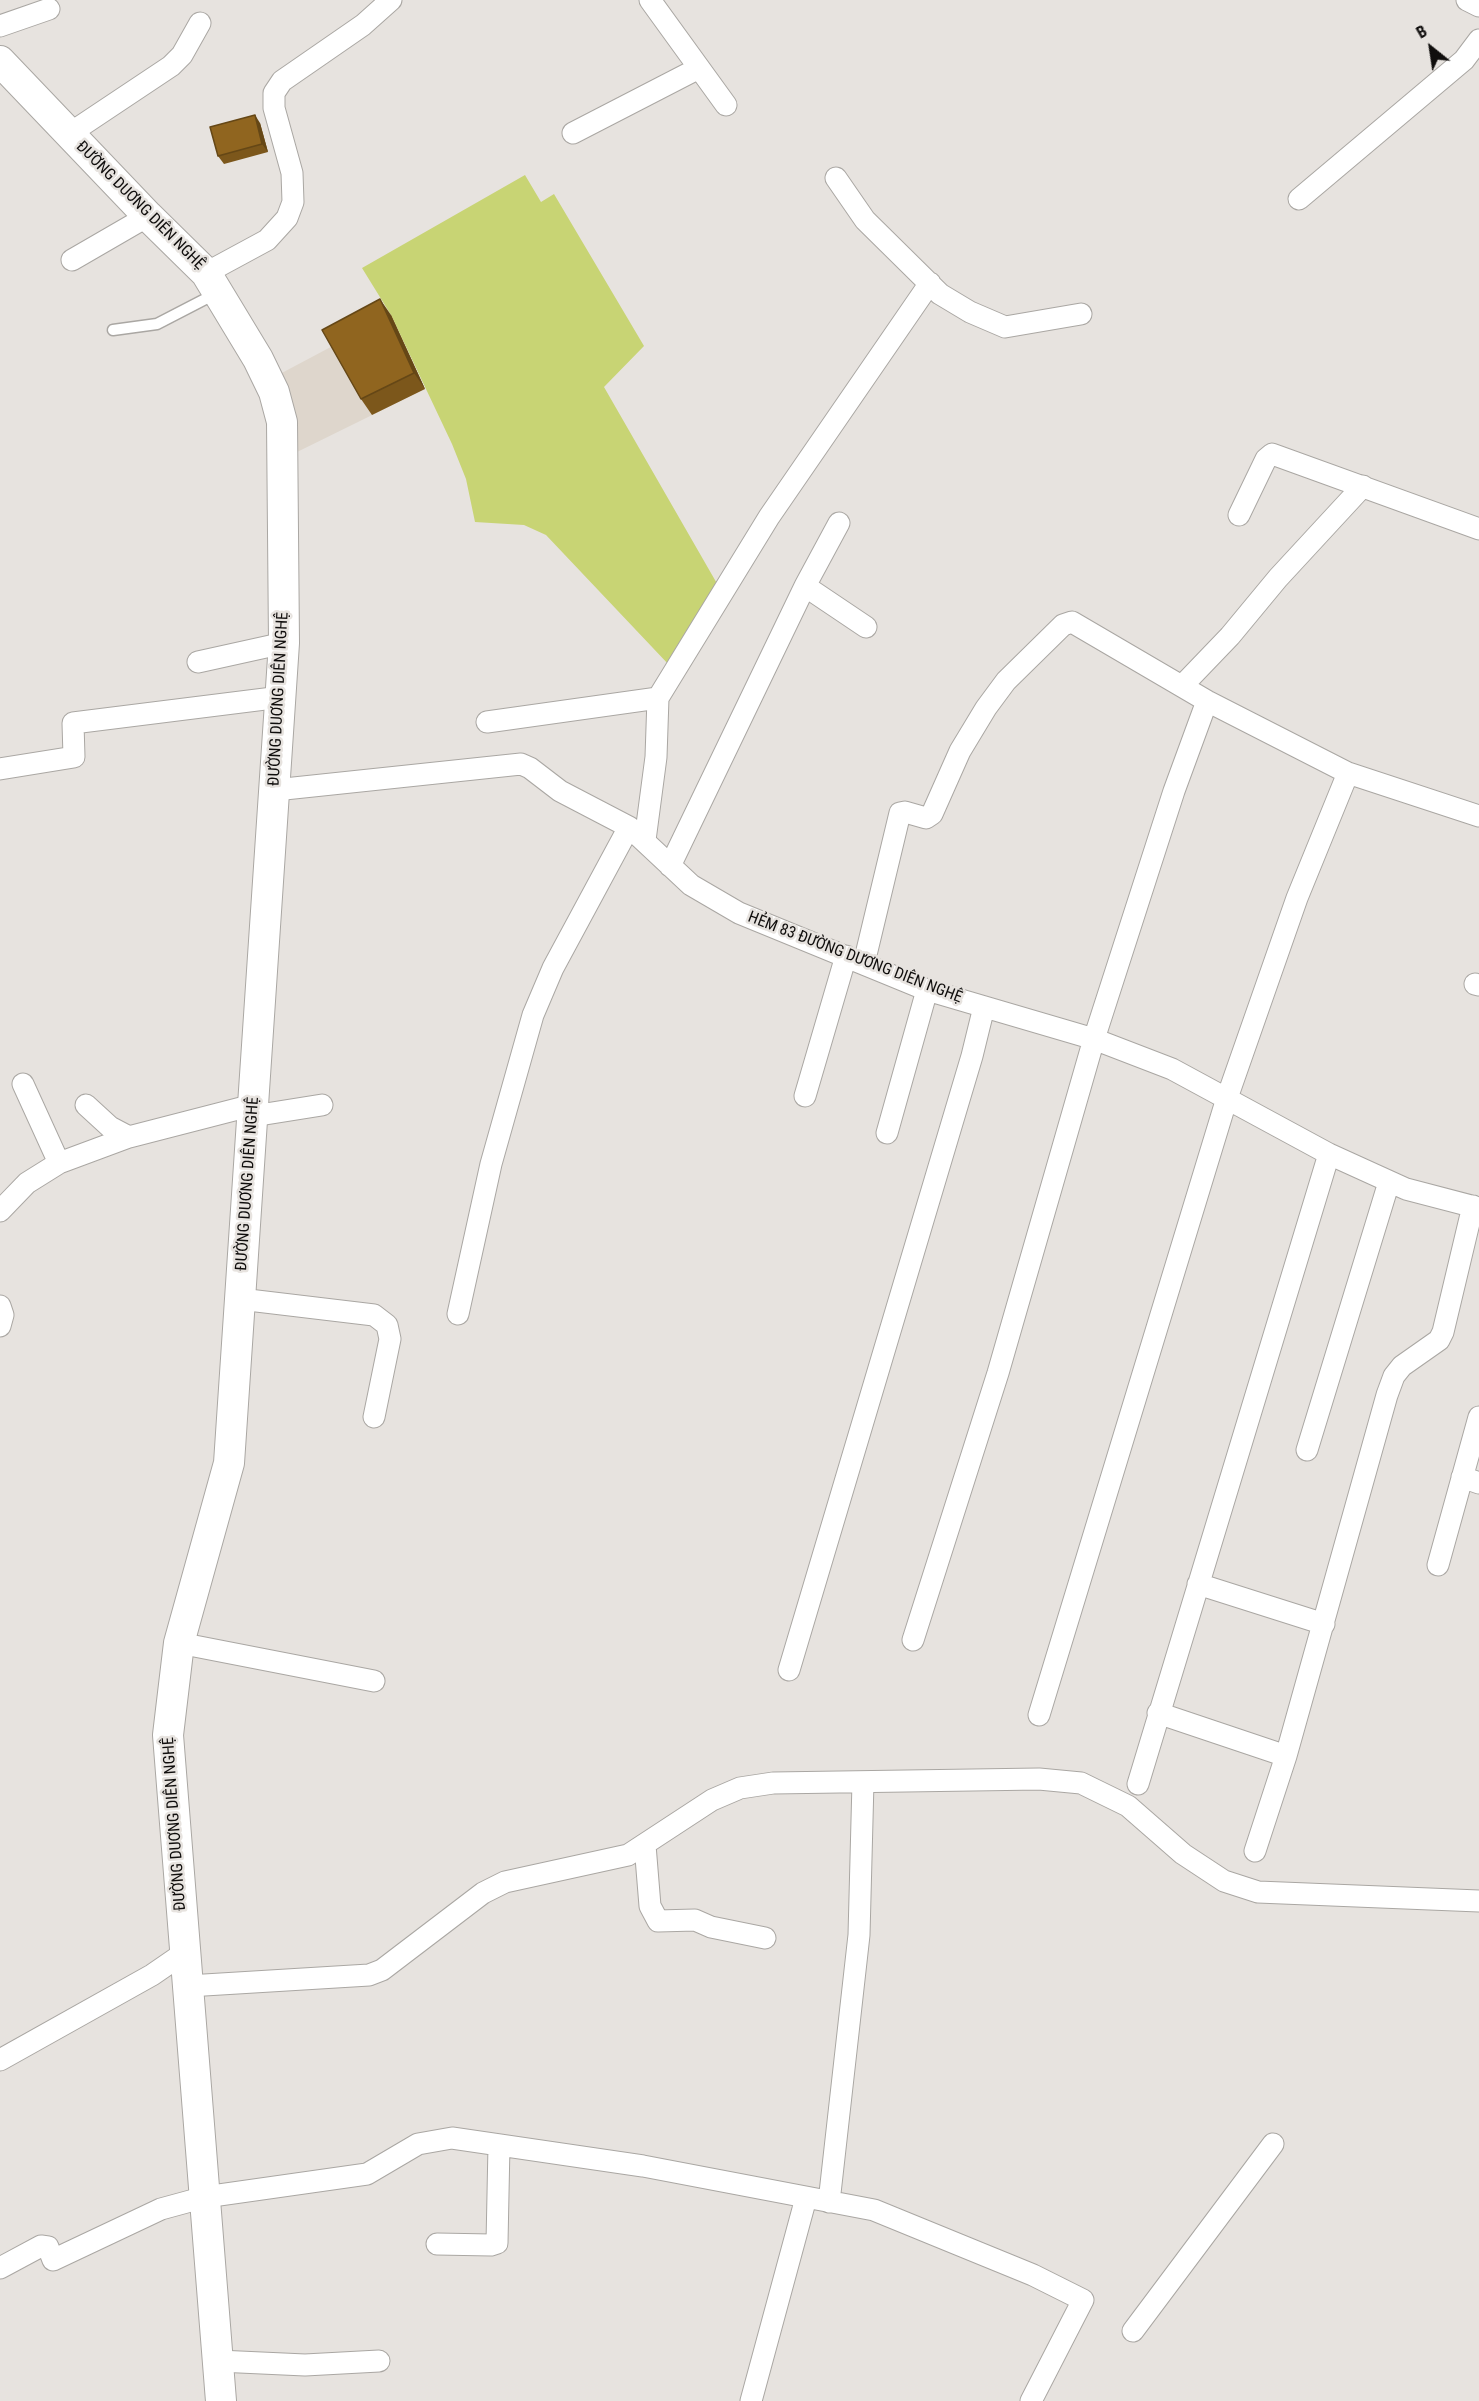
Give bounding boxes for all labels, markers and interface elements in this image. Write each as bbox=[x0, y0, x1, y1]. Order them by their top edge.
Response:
north arrow bbox=[1401, 18, 1461, 78]
text: B bbox=[1413, 22, 1430, 42]
street label: ĐƯỜNG DUƠNG DIÊN NGHỆ bbox=[72, 138, 208, 274]
street label: ĐƯỜNG DUƠNG DIÊN NGHỆ bbox=[265, 612, 293, 786]
street label: HẺM 83 ĐƯỜNG DƯƠNG DIÊN NGHỆ bbox=[745, 908, 965, 1008]
street label: ĐƯỜNG DUƠNG DIÊN NGHỆ bbox=[232, 1096, 264, 1272]
street label: ĐƯỜNG DUƠNG DIÊN NGHỆ bbox=[159, 1736, 191, 1912]

